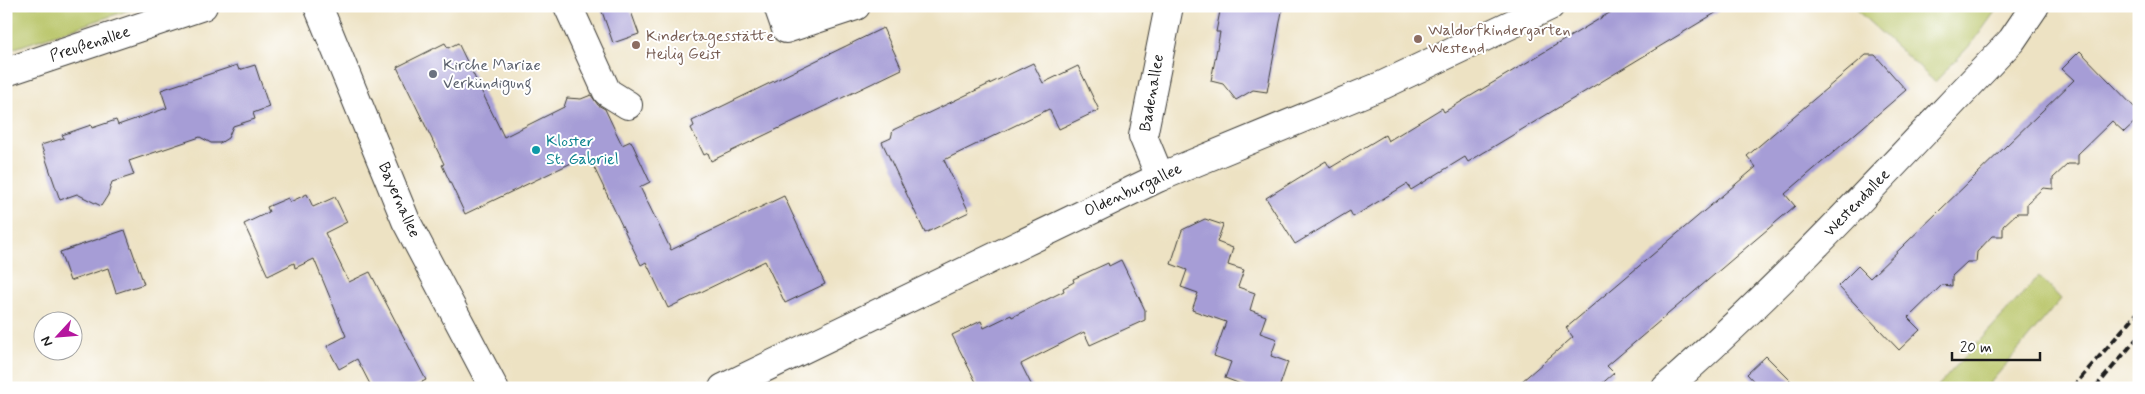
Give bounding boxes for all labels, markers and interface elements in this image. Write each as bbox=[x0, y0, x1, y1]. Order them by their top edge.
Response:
place label: Waldorfkindergarten Westend bbox=[1428, 20, 1571, 59]
street label: Preußenallee bbox=[47, 21, 133, 67]
place label: Kindertagesstätte Heilig Geist bbox=[646, 26, 774, 65]
marker: Waldorfkindergarten Westend bbox=[1412, 33, 1424, 45]
marker: Kindertagesstätte Heilig Geist bbox=[630, 39, 642, 51]
street label: Badenallee bbox=[1135, 53, 1169, 133]
place label: Kirche Mariae Verkündigung bbox=[443, 55, 541, 95]
marker: Kirche Mariae Verkündigung bbox=[427, 68, 439, 80]
place label: Kloster St. Gabriel bbox=[546, 131, 619, 170]
marker: Kloster St. Gabriel bbox=[530, 144, 542, 156]
street label: Oldenburgallee bbox=[1081, 158, 1186, 223]
street label: Bayernallee bbox=[373, 159, 425, 241]
street label: Westendallee bbox=[1819, 164, 1895, 242]
north arrow bbox=[32, 312, 82, 362]
scale bar bbox=[1952, 329, 2040, 361]
text: N bbox=[37, 333, 57, 349]
text: 20 m bbox=[1960, 338, 1992, 358]

